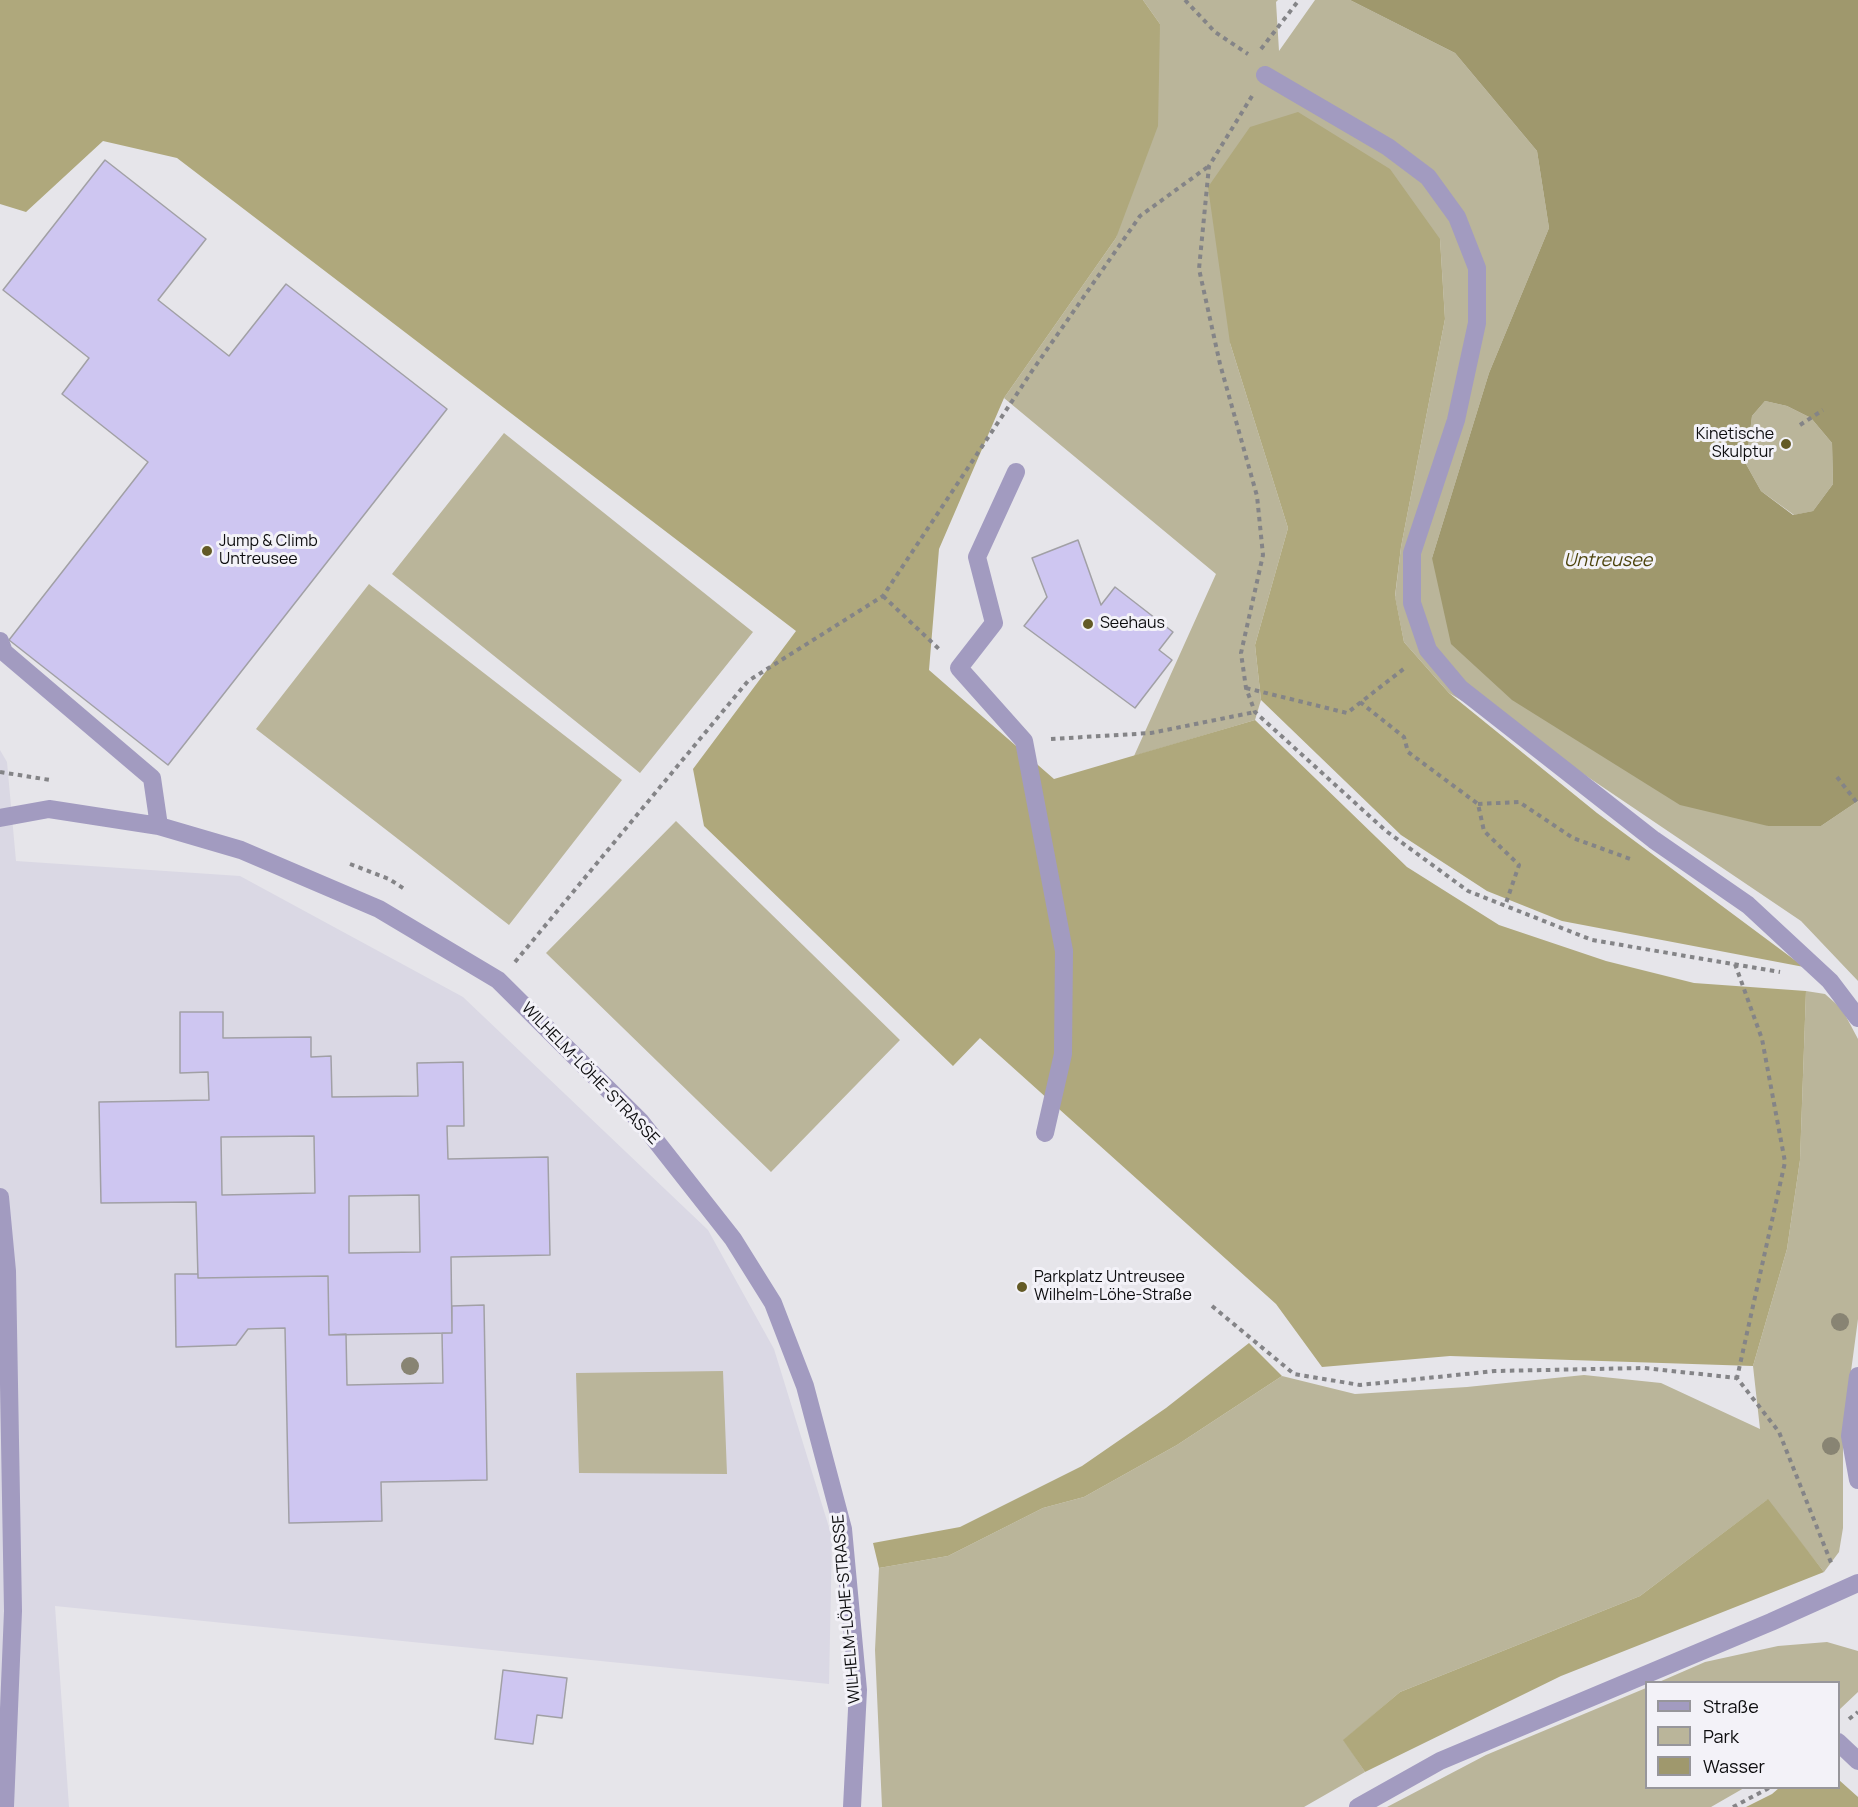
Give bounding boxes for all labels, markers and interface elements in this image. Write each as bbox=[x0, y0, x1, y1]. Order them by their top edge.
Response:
place label: Kinetische Skulptur bbox=[1696, 425, 1774, 463]
marker: Kinetische Skulptur bbox=[1779, 437, 1793, 451]
place label: Jump & Climb Untreusee bbox=[219, 532, 318, 570]
marker: Jump & Climb Untreusee bbox=[200, 544, 214, 558]
water label: Untreusee bbox=[1564, 550, 1652, 572]
place label: Seehaus bbox=[1100, 614, 1165, 634]
marker: Seehaus bbox=[1081, 617, 1095, 631]
street label: WILHELM-LÖHE-STRASSE bbox=[517, 999, 663, 1149]
place label: Parkplatz Untreusee Wilhelm-Löhe-Straße bbox=[1034, 1268, 1192, 1306]
marker: Parkplatz Untreusee Wilhelm-Löhe-Straße bbox=[1015, 1280, 1029, 1294]
street label: WILHELM-LÖHE-STRASSE bbox=[829, 1514, 865, 1704]
legend bbox=[1645, 1681, 1840, 1789]
text: Straße bbox=[1703, 1694, 1759, 1718]
text: Park bbox=[1703, 1724, 1739, 1748]
text: Wasser bbox=[1703, 1754, 1765, 1778]

